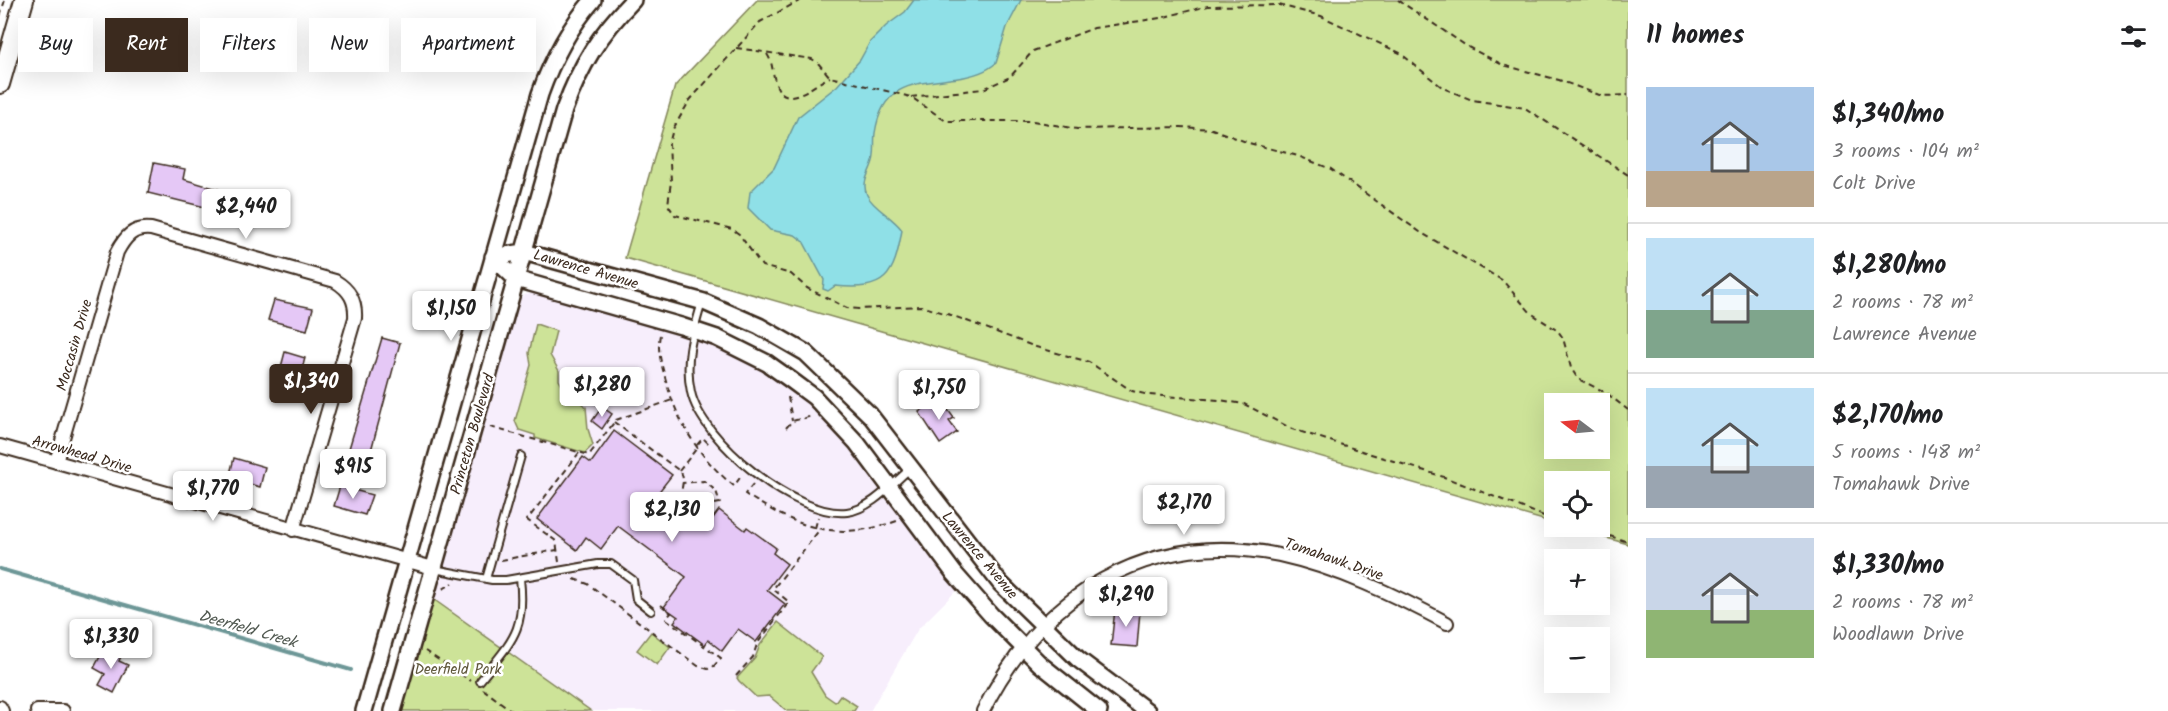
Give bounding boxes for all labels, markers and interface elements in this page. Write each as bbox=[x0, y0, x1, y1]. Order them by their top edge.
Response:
text: 11 homes bbox=[1646, 15, 1744, 57]
chip: Buy bbox=[18, 18, 93, 72]
chip: Rent bbox=[105, 18, 188, 72]
chip: Filters bbox=[200, 18, 297, 72]
chip: New bbox=[309, 18, 389, 72]
chip: Apartment bbox=[401, 18, 536, 72]
icon: filters bbox=[2117, 20, 2150, 53]
text: $1,340/mo bbox=[1832, 94, 1944, 136]
icon: home bbox=[1694, 111, 1766, 183]
text: 3 rooms · 104 m² bbox=[1832, 136, 1979, 168]
text: Colt Drive bbox=[1832, 168, 1915, 200]
pin: $2,440 bbox=[197, 189, 295, 240]
text: $2,440 bbox=[216, 192, 276, 224]
street label: Lawrence Avenue bbox=[530, 243, 641, 297]
text: $1,280/mo bbox=[1832, 245, 1946, 287]
icon: home bbox=[1694, 262, 1766, 334]
text: 2 rooms · 78 m² bbox=[1832, 287, 1973, 319]
pin: $1,150 bbox=[402, 291, 500, 342]
text: $1,150 bbox=[426, 294, 476, 326]
street label: Moccasin Drive bbox=[50, 296, 100, 394]
text: Lawrence Avenue bbox=[1832, 319, 1977, 351]
pin: $1,340 bbox=[262, 364, 360, 415]
text: $1,340 bbox=[283, 367, 339, 399]
pin: $1,280 bbox=[553, 367, 651, 418]
text: $1,280 bbox=[574, 370, 630, 402]
pin: $1,750 bbox=[890, 370, 988, 421]
street label: Princeton Boulevard bbox=[444, 371, 502, 497]
text: $1,750 bbox=[913, 373, 965, 405]
north arrow bbox=[1544, 393, 1610, 459]
map controls bbox=[1544, 393, 1610, 693]
text: $2,170/mo bbox=[1832, 395, 1943, 437]
icon: home bbox=[1694, 412, 1766, 484]
street label: Arrowhead Drive bbox=[29, 429, 135, 481]
text: 5 rooms · 148 m² bbox=[1832, 437, 1980, 469]
pin: $915 bbox=[317, 449, 389, 500]
text: $915 bbox=[334, 452, 372, 484]
text: Tomahawk Drive bbox=[1832, 469, 1970, 501]
pin: $1,770 bbox=[164, 471, 262, 522]
button: locate bbox=[1544, 471, 1610, 537]
text: $1,770 bbox=[187, 474, 239, 506]
pin: $2,170 bbox=[1135, 485, 1233, 536]
text: $2,170 bbox=[1157, 488, 1211, 520]
pin: $2,130 bbox=[623, 492, 721, 543]
text: $2,130 bbox=[644, 495, 700, 527]
street label: Lawrence Avenue bbox=[935, 506, 1023, 605]
street label: Tomahawk Drive bbox=[1281, 532, 1387, 588]
text: $1,330/mo bbox=[1832, 545, 1944, 587]
button: + bbox=[1544, 549, 1610, 615]
icon: home bbox=[1694, 562, 1766, 634]
pin: $1,290 bbox=[1077, 577, 1175, 628]
text: $1,290 bbox=[1098, 580, 1154, 612]
text: 2 rooms · 78 m² bbox=[1832, 587, 1973, 619]
water label: Deerfield Creek bbox=[196, 604, 302, 656]
pin: $1,330 bbox=[62, 619, 160, 670]
text: Woodlawn Drive bbox=[1832, 619, 1964, 651]
text: $1,330 bbox=[83, 622, 139, 654]
button: − bbox=[1544, 627, 1610, 693]
park label: Deerfield Park bbox=[414, 658, 503, 682]

